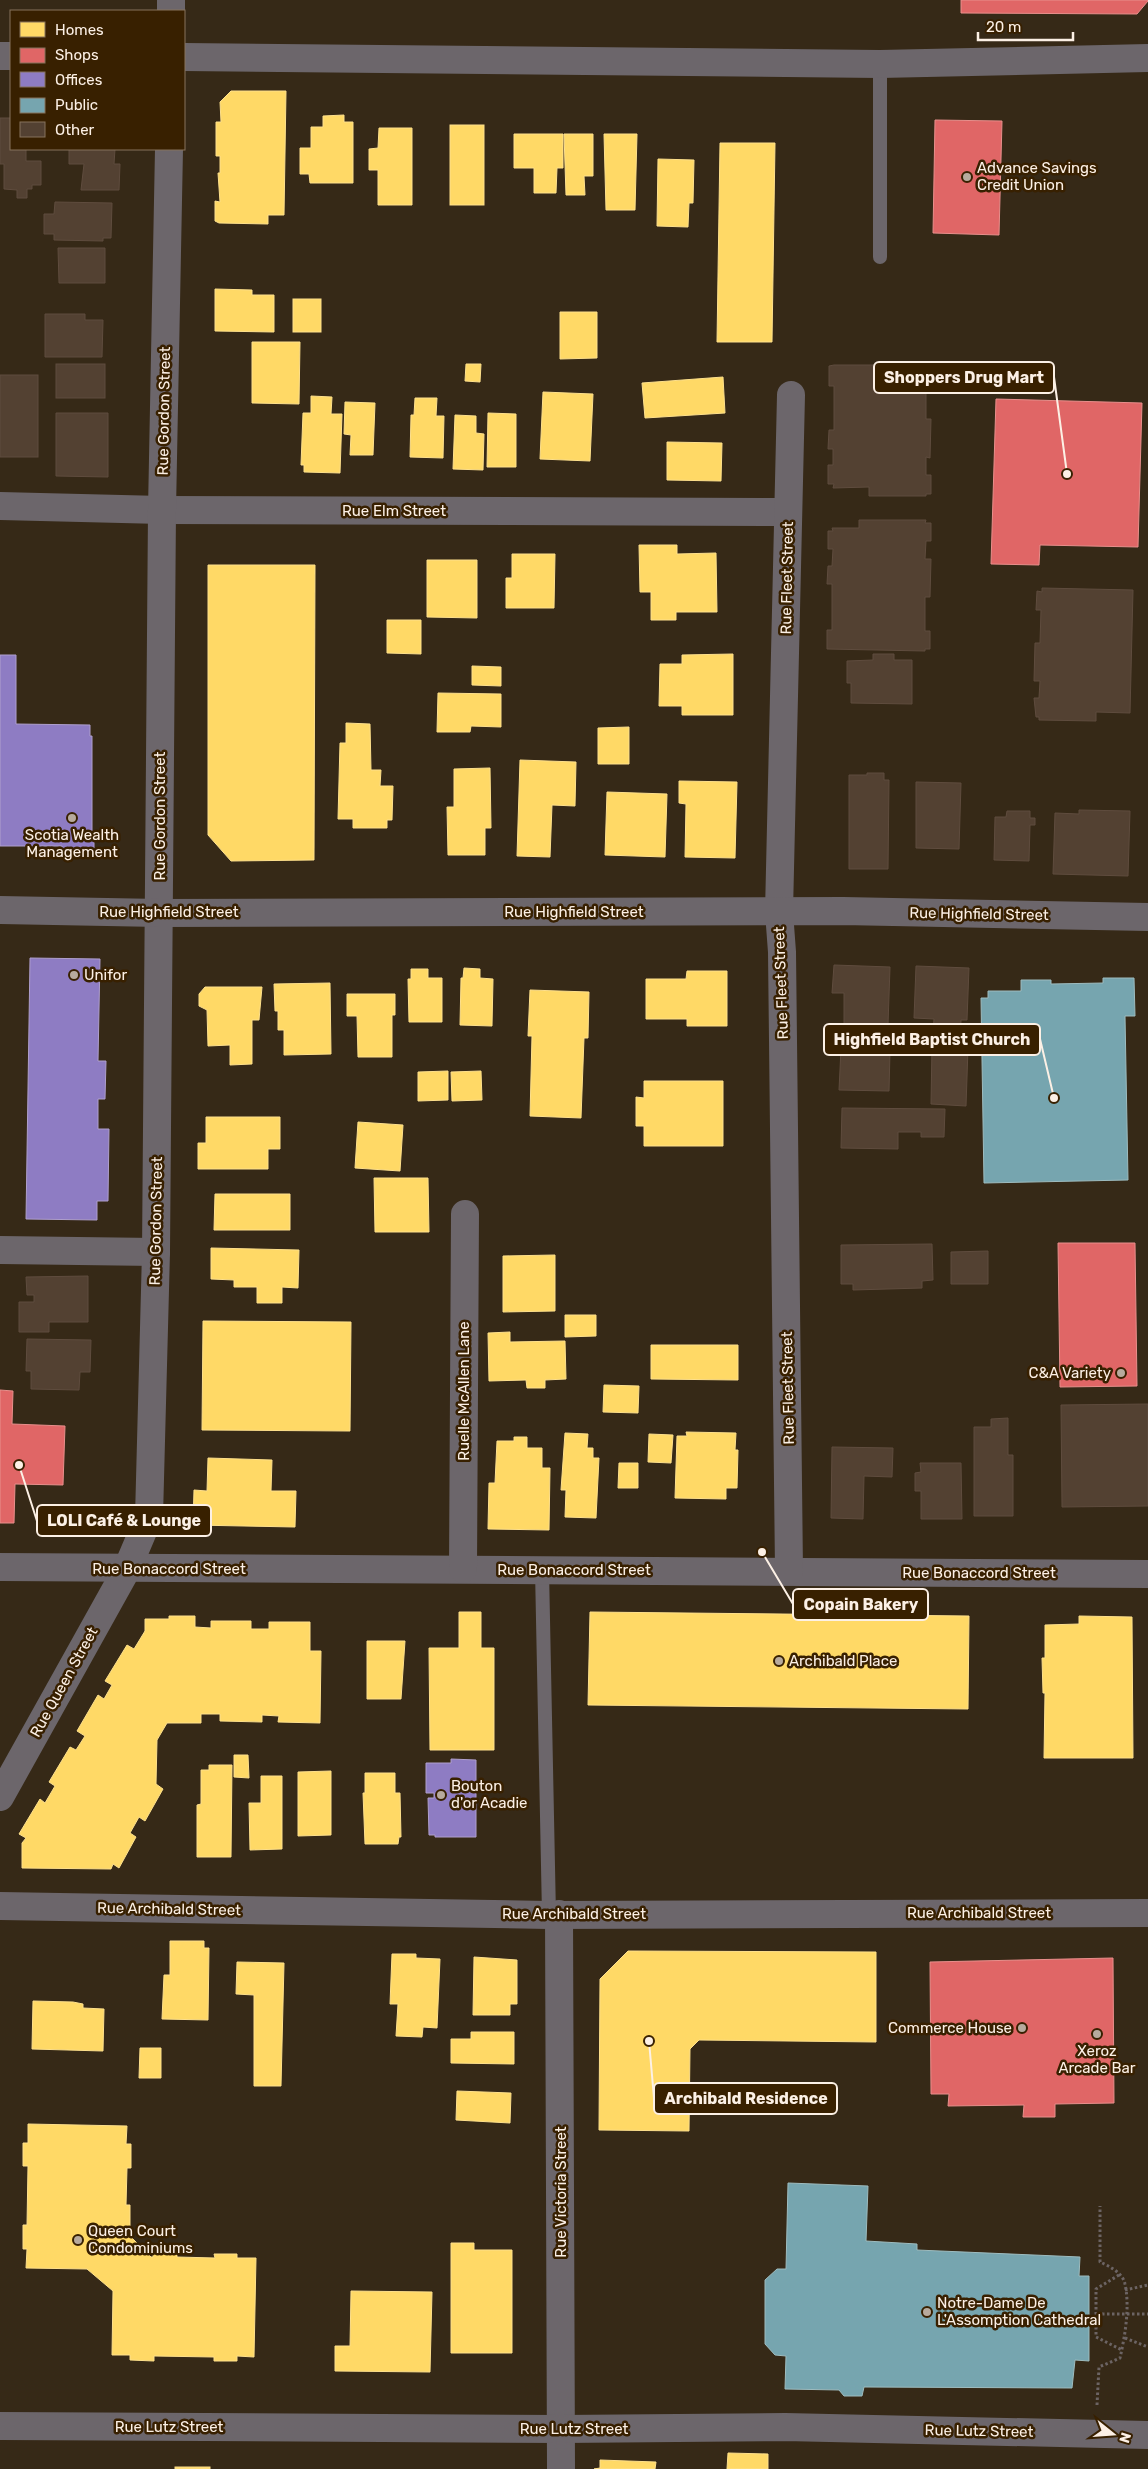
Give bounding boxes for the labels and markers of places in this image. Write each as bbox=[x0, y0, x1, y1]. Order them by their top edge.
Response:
place label: Advance Savings Credit Union bbox=[977, 159, 1097, 194]
marker: Advance Savings Credit Union bbox=[961, 171, 973, 183]
callout: Shoppers Drug Mart bbox=[874, 362, 1054, 393]
marker: Scotia Wealth Management bbox=[66, 812, 78, 824]
place label: Scotia Wealth Management bbox=[25, 826, 119, 861]
place label: Unifor bbox=[84, 966, 127, 984]
marker: Unifor bbox=[68, 969, 80, 981]
callout: Highfield Baptist Church bbox=[824, 1024, 1040, 1055]
place label: C&A Variety bbox=[1029, 1364, 1111, 1382]
marker: C&A Variety bbox=[1115, 1367, 1127, 1379]
callout: LOLI Café & Lounge bbox=[37, 1505, 211, 1536]
callout: Copain Bakery bbox=[793, 1589, 928, 1620]
place label: Archibald Place bbox=[789, 1652, 897, 1670]
marker: Archibald Place bbox=[773, 1655, 785, 1667]
place label: Bouton d'or Acadie bbox=[451, 1777, 527, 1812]
marker: Bouton d'or Acadie bbox=[435, 1789, 447, 1801]
place label: Commerce House bbox=[888, 2019, 1012, 2037]
marker: Commerce House bbox=[1016, 2022, 1028, 2034]
marker: Xeroz Arcade Bar bbox=[1091, 2028, 1103, 2040]
place label: Xeroz Arcade Bar bbox=[1058, 2042, 1136, 2077]
callout: Archibald Residence bbox=[654, 2083, 837, 2114]
place label: Queen Court Condominiums bbox=[88, 2222, 193, 2257]
marker: Queen Court Condominiums bbox=[72, 2234, 84, 2246]
place label: Notre-Dame De L'Assomption Cathedral bbox=[937, 2294, 1101, 2329]
marker: Notre-Dame De L'Assomption Cathedral bbox=[921, 2306, 933, 2318]

